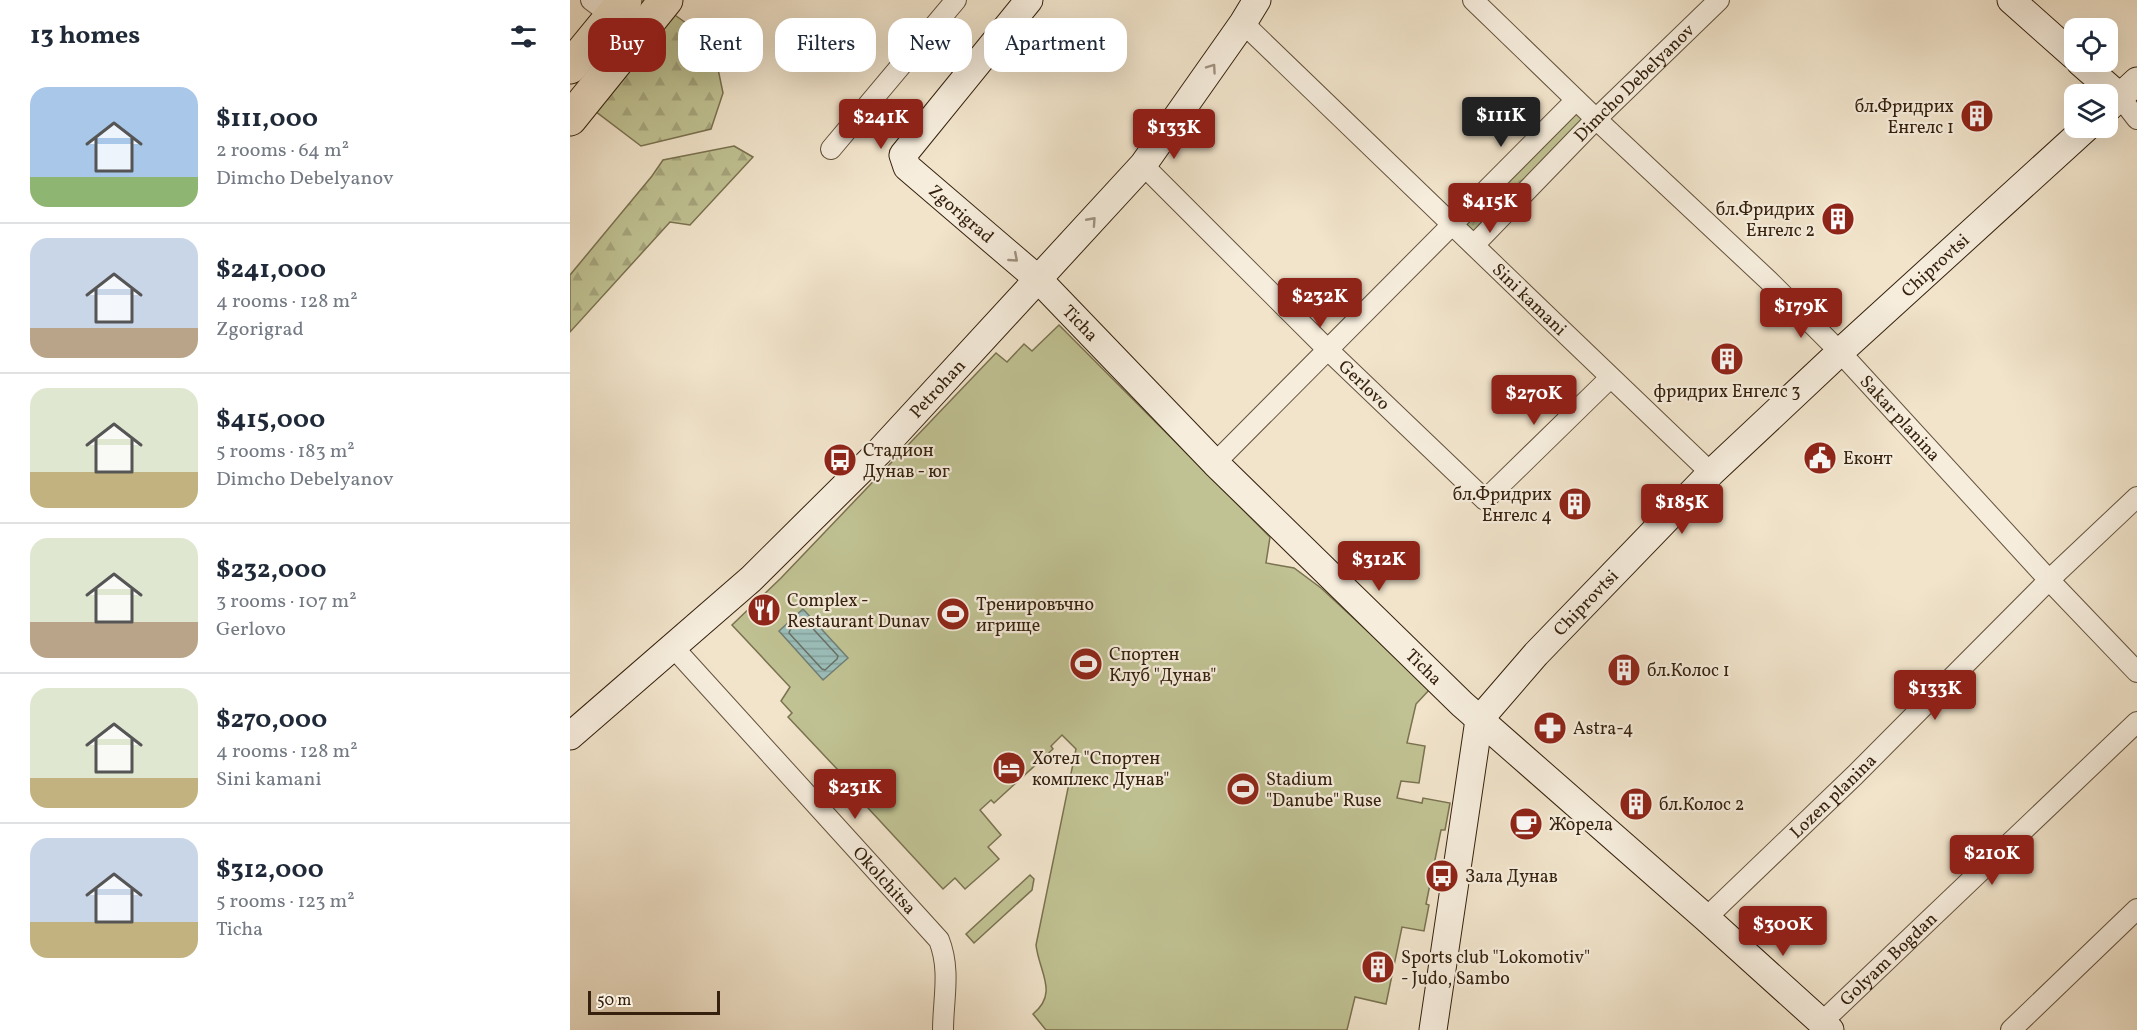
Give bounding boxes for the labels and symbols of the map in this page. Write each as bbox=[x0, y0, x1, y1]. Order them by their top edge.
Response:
street label: Dimcho Debelyanov bbox=[1569, 19, 1701, 148]
one-way arrow bbox=[1205, 63, 1216, 74]
place label: бл.Фридрих Енгелс 1 bbox=[1855, 95, 1954, 141]
pin: $111K bbox=[1459, 97, 1543, 148]
building icon: бл.Фридрих Енгелс 1 bbox=[1959, 98, 1995, 134]
pin: $241K bbox=[839, 99, 923, 150]
pin: $133K bbox=[1132, 109, 1216, 160]
street label: Zgorigrad bbox=[922, 180, 999, 250]
pin: $415K bbox=[1448, 183, 1532, 234]
place label: бл.Фридрих Енгелс 2 bbox=[1716, 198, 1815, 244]
building icon: бл.Фридрих Енгелс 2 bbox=[1820, 201, 1856, 237]
one-way arrow bbox=[1085, 217, 1096, 228]
street label: Chiprovtsi bbox=[1897, 229, 1976, 304]
one-way arrow bbox=[1007, 251, 1018, 262]
street label: Sini kamani bbox=[1486, 258, 1571, 342]
pin: $232K bbox=[1278, 278, 1362, 329]
pin: $179K bbox=[1759, 288, 1843, 339]
street label: Ticha bbox=[1056, 300, 1103, 348]
building icon: фридрих Енгелс 3 bbox=[1709, 341, 1745, 377]
street label: Petrohan bbox=[905, 354, 972, 425]
street label: Gerlovo bbox=[1332, 355, 1395, 417]
street label: Sakar planina bbox=[1853, 370, 1945, 468]
pin: $270K bbox=[1492, 375, 1576, 426]
place label: фридрих Енгелс 3 bbox=[1653, 380, 1801, 405]
place label: Стадион Дунав - юг bbox=[863, 439, 950, 485]
public building icon: Еконт bbox=[1802, 440, 1838, 476]
bus stop icon: Стадион Дунав - юг bbox=[822, 442, 858, 478]
place label: Еконт bbox=[1843, 447, 1893, 472]
place label: бл.Фридрих Енгелс 4 bbox=[1453, 483, 1552, 529]
pin: $185K bbox=[1640, 484, 1724, 535]
building icon: бл.Фридрих Енгелс 4 bbox=[1557, 486, 1593, 522]
pin: $312K bbox=[1337, 541, 1421, 592]
street label: Chiprovtsi bbox=[1548, 565, 1625, 643]
place label: Complex - Restaurant Dunav bbox=[787, 589, 930, 635]
restaurant icon: Complex - Restaurant Dunav bbox=[746, 592, 782, 628]
place label: Тренировъчно игрище bbox=[976, 593, 1094, 639]
sports icon: Тренировъчно игрище bbox=[935, 596, 971, 632]
place label: Спортен Клуб "Дунав" bbox=[1109, 643, 1216, 689]
street label: Ticha bbox=[1399, 644, 1447, 692]
sports icon: Спортен Клуб "Дунав" bbox=[1068, 646, 1104, 682]
building icon: бл.Колос 1 bbox=[1606, 652, 1642, 688]
place label: бл.Колос 1 bbox=[1647, 659, 1730, 684]
pin: $133K bbox=[1893, 670, 1977, 721]
pharmacy icon: Astra-4 bbox=[1532, 710, 1568, 746]
place label: Astra-4 bbox=[1573, 717, 1634, 742]
place label: Хотел "Спортен комплекс Дунав" bbox=[1032, 747, 1169, 793]
street label: Lozen planina bbox=[1785, 749, 1883, 845]
hotel icon: Хотел "Спортен комплекс Дунав" bbox=[991, 750, 1027, 786]
place label: Stadium "Danube" Ruse bbox=[1266, 768, 1382, 814]
pin: $231K bbox=[813, 769, 897, 820]
sports icon: Stadium "Danube" Ruse bbox=[1225, 771, 1261, 807]
building icon: бл.Колос 2 bbox=[1618, 786, 1654, 822]
place label: бл.Колос 2 bbox=[1659, 793, 1744, 818]
cafe icon: Жорела bbox=[1508, 806, 1544, 842]
place label: Жорела bbox=[1549, 813, 1613, 838]
pin: $210K bbox=[1950, 835, 2034, 886]
street label: Okolchitsa bbox=[846, 842, 921, 921]
bus stop icon: Зала Дунав bbox=[1424, 858, 1460, 894]
place label: Зала Дунав bbox=[1465, 865, 1558, 890]
pin: $300K bbox=[1741, 906, 1825, 957]
street label: Golyam Bogdan bbox=[1835, 907, 1944, 1012]
place label: Sports club "Lokomotiv" - Judo, Sambo bbox=[1401, 946, 1590, 992]
building icon: Sports club "Lokomotiv" - Judo, Sambo bbox=[1360, 949, 1396, 985]
scale bar bbox=[588, 988, 720, 1016]

